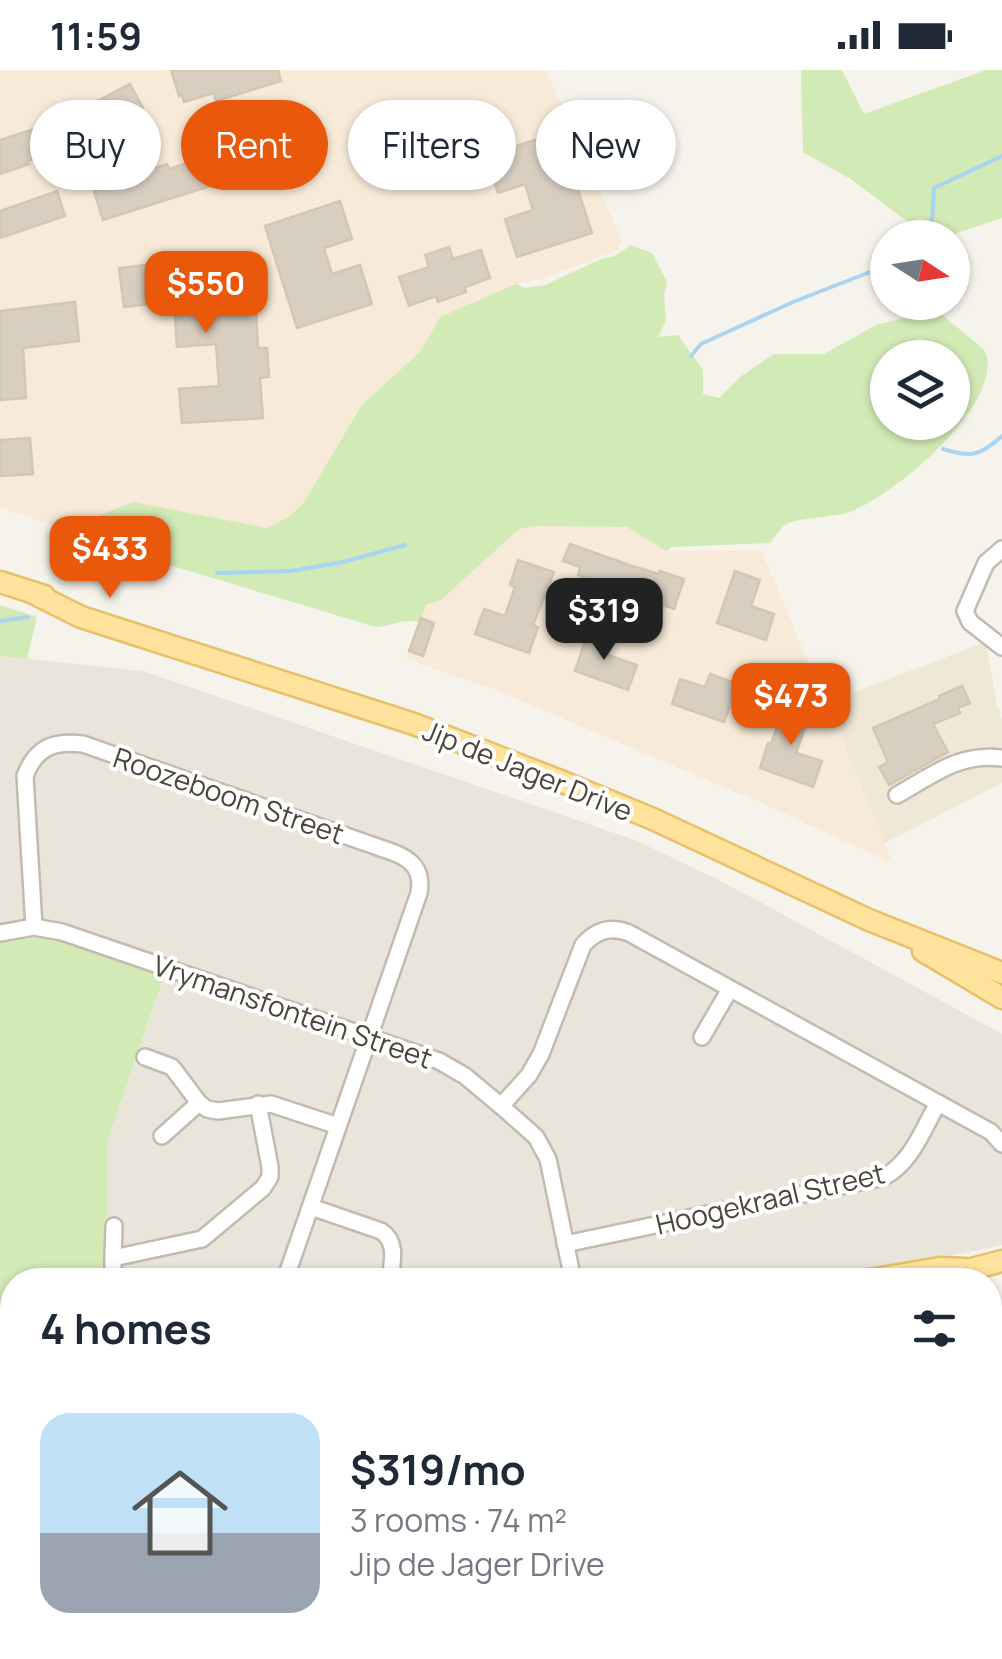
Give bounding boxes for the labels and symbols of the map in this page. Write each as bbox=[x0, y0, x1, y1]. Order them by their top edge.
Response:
north arrow bbox=[870, 220, 970, 320]
pin: $550 bbox=[147, 251, 265, 336]
pin: $433 bbox=[51, 516, 169, 601]
pin: $319 bbox=[545, 578, 663, 663]
pin: $473 bbox=[732, 663, 850, 748]
street label: Jip de Jager Drive bbox=[418, 711, 638, 829]
street label: Roozeboom Street bbox=[109, 738, 349, 852]
street label: Vrymansfontein Street bbox=[148, 945, 438, 1077]
street label: Hoogekraal Street bbox=[652, 1153, 888, 1243]

